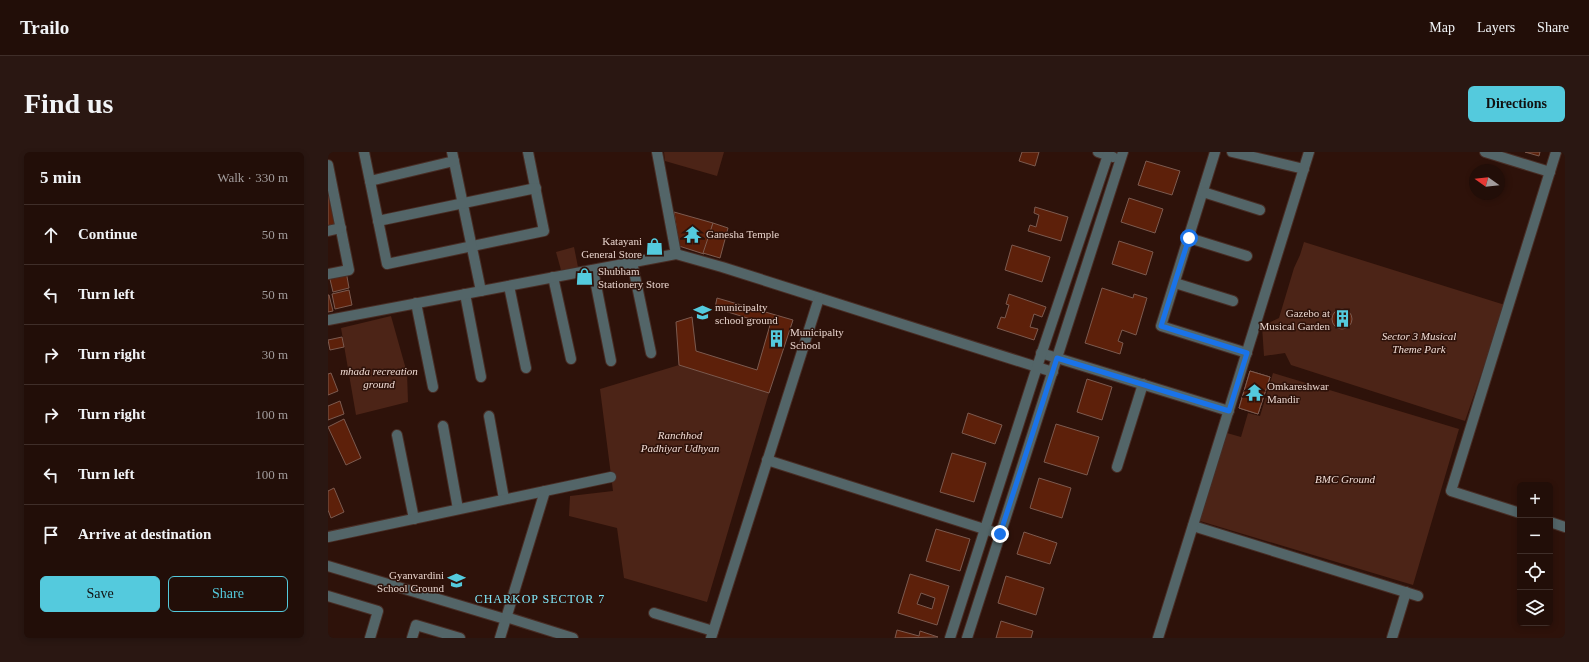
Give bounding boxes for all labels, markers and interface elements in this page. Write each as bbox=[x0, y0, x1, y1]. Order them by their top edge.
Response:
text: Trailo bbox=[20, 17, 69, 38]
text: Map bbox=[1429, 20, 1455, 35]
text: Layers bbox=[1477, 20, 1515, 35]
text: Share bbox=[1537, 20, 1569, 35]
button: Directions bbox=[1468, 86, 1565, 122]
text: Find us bbox=[24, 88, 114, 119]
north arrow bbox=[1469, 164, 1505, 200]
text: 5 min bbox=[40, 168, 81, 187]
text: Walk · 330 m bbox=[217, 170, 288, 185]
icon: ahead bbox=[40, 224, 62, 246]
temple icon: Ganesha Temple bbox=[683, 224, 703, 244]
text: Continue bbox=[78, 226, 137, 242]
text: 50 m bbox=[262, 227, 288, 242]
place label: Ganesha Temple bbox=[706, 228, 779, 240]
route start bbox=[1180, 229, 1198, 247]
place label: Katayani General Store bbox=[581, 235, 642, 260]
shop icon: Katayani General Store bbox=[645, 237, 665, 257]
place label: Shubham Stationery Store bbox=[598, 265, 669, 290]
shop icon: Shubham Stationery Store bbox=[575, 267, 595, 287]
icon: left bbox=[40, 284, 62, 306]
text: Turn left bbox=[78, 286, 135, 302]
text: 50 m bbox=[262, 287, 288, 302]
place label: municipalty school ground bbox=[715, 301, 778, 326]
school or university icon: municipalty school ground bbox=[692, 303, 712, 323]
place label: Gazebo at Musical Garden bbox=[1259, 307, 1330, 332]
building icon: Gazebo at Musical Garden bbox=[1333, 309, 1353, 329]
place label: Municipalty School bbox=[790, 326, 844, 351]
building icon: Municipalty School bbox=[767, 328, 787, 348]
park label: Sector 3 Musical Theme Park bbox=[1382, 330, 1456, 355]
icon: right bbox=[40, 344, 62, 366]
text: Turn right bbox=[78, 346, 145, 362]
text: 30 m bbox=[262, 347, 288, 362]
park label: mhada recreation ground bbox=[340, 365, 418, 390]
place label: Omkareshwar Mandir bbox=[1267, 380, 1329, 405]
temple icon: Omkareshwar Mandir bbox=[1244, 382, 1264, 402]
icon: right bbox=[40, 404, 62, 426]
text: Turn right bbox=[78, 406, 145, 422]
text: 100 m bbox=[255, 407, 288, 422]
park label: Ranchhod Padhiyar Udhyan bbox=[640, 429, 720, 454]
icon: left bbox=[40, 464, 62, 486]
text: Turn left bbox=[78, 466, 135, 482]
text: 100 m bbox=[255, 467, 288, 482]
park label: BMC Ground bbox=[1315, 473, 1375, 485]
map controls bbox=[1517, 482, 1553, 626]
button: + bbox=[1517, 482, 1553, 518]
button: − bbox=[1517, 518, 1553, 554]
icon: arrive bbox=[40, 524, 62, 546]
route end bbox=[991, 525, 1009, 543]
text: Arrive at destination bbox=[78, 526, 211, 542]
button: locate bbox=[1517, 554, 1553, 590]
place label: Gyanvardini School Ground bbox=[377, 569, 444, 594]
school or university icon: Gyanvardini School Ground bbox=[447, 571, 467, 591]
button: Save bbox=[40, 576, 160, 612]
button: Share bbox=[168, 576, 288, 612]
button: layers bbox=[1517, 590, 1553, 626]
district label: CHARKOP SECTOR 7 bbox=[475, 592, 605, 606]

